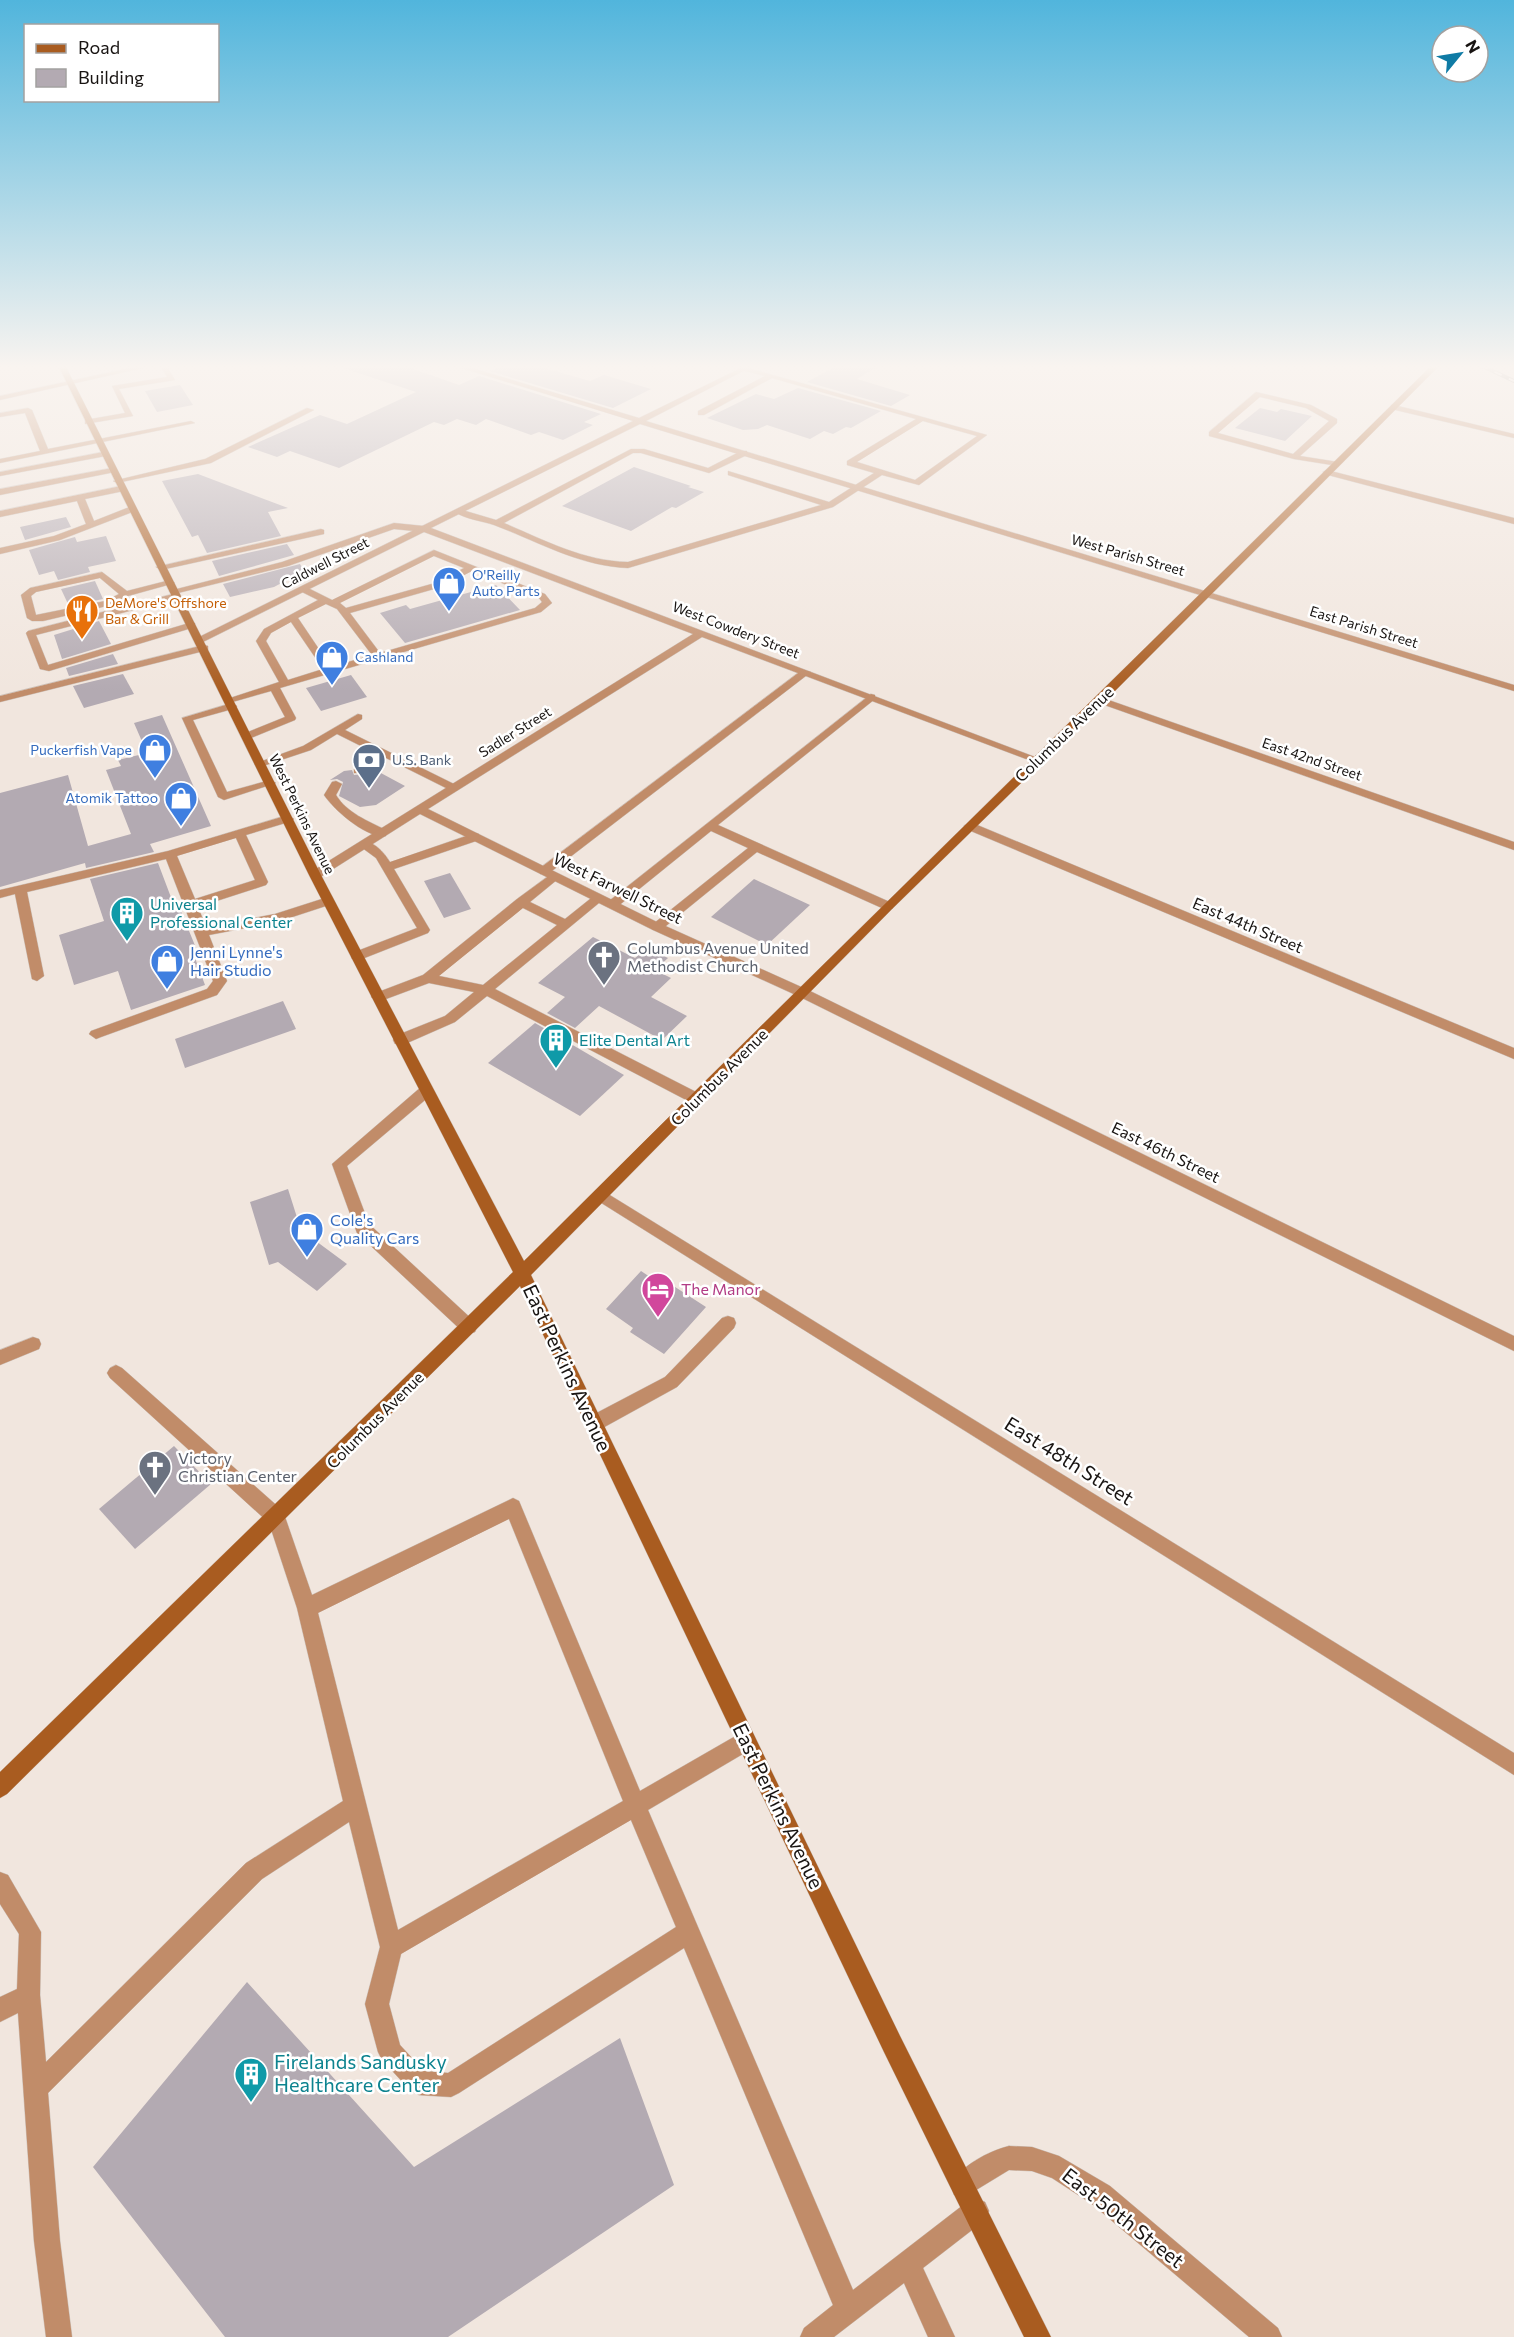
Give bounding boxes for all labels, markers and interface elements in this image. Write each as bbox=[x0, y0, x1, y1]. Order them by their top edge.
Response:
legend bbox=[24, 24, 219, 102]
north arrow bbox=[1430, 24, 1490, 84]
text: Road bbox=[78, 36, 120, 58]
text: N bbox=[1462, 36, 1485, 56]
text: Building bbox=[78, 66, 144, 88]
street label: West Parish Street bbox=[1069, 530, 1187, 579]
street label: Caldwell Street bbox=[278, 533, 372, 592]
shop icon: O'Reilly Auto Parts bbox=[431, 565, 467, 612]
place label: O'Reilly Auto Parts bbox=[472, 566, 540, 599]
restaurant icon: DeMore's Offshore Bar & Grill bbox=[64, 593, 100, 640]
place label: DeMore's Offshore Bar & Grill bbox=[105, 594, 227, 627]
street label: West Cowdery Street bbox=[670, 597, 802, 662]
street label: East Parish Street bbox=[1308, 602, 1421, 651]
shop icon: Cashland bbox=[314, 639, 350, 686]
place label: Cashland bbox=[355, 648, 413, 665]
street label: Columbus Avenue bbox=[1010, 682, 1117, 785]
street label: Sadler Street bbox=[475, 702, 554, 761]
shop icon: Puckerfish Vape bbox=[137, 732, 173, 779]
street label: East 42nd Street bbox=[1260, 733, 1365, 784]
place label: Puckerfish Vape bbox=[30, 741, 132, 758]
bank icon: U.S. Bank bbox=[351, 742, 387, 789]
street label: West Perkins Avenue bbox=[266, 751, 339, 877]
place label: U.S. Bank bbox=[392, 751, 452, 768]
shop icon: Atomik Tattoo bbox=[163, 780, 199, 827]
place label: Atomik Tattoo bbox=[66, 789, 158, 806]
street label: West Farwell Street bbox=[550, 848, 686, 927]
street label: East 44th Street bbox=[1190, 893, 1307, 956]
place label: Universal Professional Center bbox=[150, 894, 293, 931]
building icon: Universal Professional Center bbox=[109, 895, 145, 942]
place label: Columbus Avenue United Methodist Church bbox=[627, 938, 809, 975]
church icon: Columbus Avenue United Methodist Church bbox=[586, 939, 622, 986]
place label: Jenni Lynne's Hair Studio bbox=[190, 942, 283, 979]
shop icon: Jenni Lynne's Hair Studio bbox=[149, 943, 185, 990]
building icon: Elite Dental Art bbox=[538, 1022, 574, 1069]
street label: Columbus Avenue bbox=[666, 1024, 771, 1129]
place label: Elite Dental Art bbox=[579, 1030, 690, 1049]
street label: East 46th Street bbox=[1109, 1117, 1224, 1186]
place label: Cole's Quality Cars bbox=[330, 1210, 419, 1247]
shop icon: Cole's Quality Cars bbox=[289, 1211, 325, 1258]
hotel icon: The Manor bbox=[640, 1271, 676, 1318]
place label: The Manor bbox=[681, 1279, 761, 1298]
street label: East Perkins Avenue bbox=[519, 1280, 617, 1455]
street label: Columbus Avenue bbox=[322, 1367, 427, 1472]
street label: East 48th Street bbox=[1001, 1411, 1138, 1509]
place label: Victory Christian Center bbox=[178, 1448, 298, 1485]
church icon: Victory Christian Center bbox=[137, 1449, 173, 1496]
street label: East Perkins Avenue bbox=[728, 1719, 829, 1892]
place label: Firelands Sandusky Healthcare Center bbox=[274, 2049, 447, 2096]
building icon: Firelands Sandusky Healthcare Center bbox=[233, 2056, 269, 2103]
street label: East 50th Street bbox=[1058, 2162, 1189, 2272]

